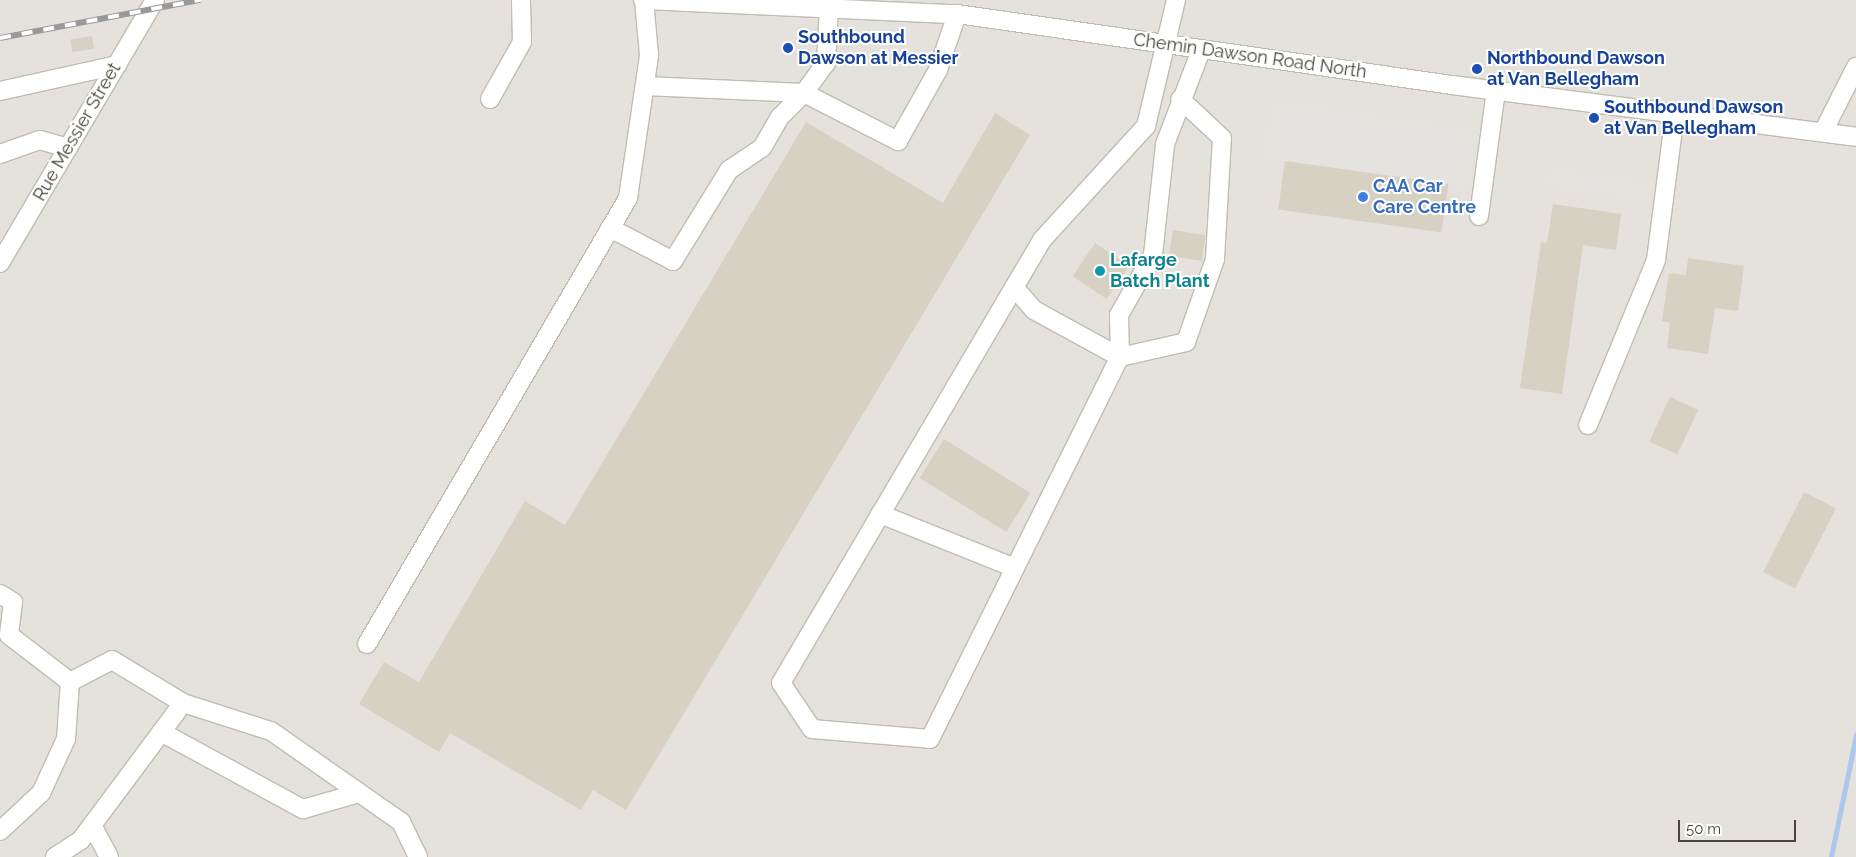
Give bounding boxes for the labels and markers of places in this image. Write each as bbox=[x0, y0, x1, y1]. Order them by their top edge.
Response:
place label: Southbound Dawson at Messier bbox=[798, 27, 958, 70]
marker: Southbound Dawson at Messier bbox=[782, 42, 794, 54]
place label: Northbound Dawson at Van Bellegham bbox=[1487, 48, 1665, 90]
marker: Northbound Dawson at Van Bellegham bbox=[1471, 63, 1483, 75]
place label: Southbound Dawson at Van Bellegham bbox=[1604, 97, 1783, 140]
marker: Southbound Dawson at Van Bellegham bbox=[1588, 112, 1600, 124]
place label: CAA Car Care Centre bbox=[1373, 176, 1476, 218]
marker: CAA Car Care Centre bbox=[1357, 191, 1369, 203]
place label: Lafarge Batch Plant bbox=[1110, 250, 1210, 292]
marker: Lafarge Batch Plant bbox=[1094, 265, 1106, 277]

